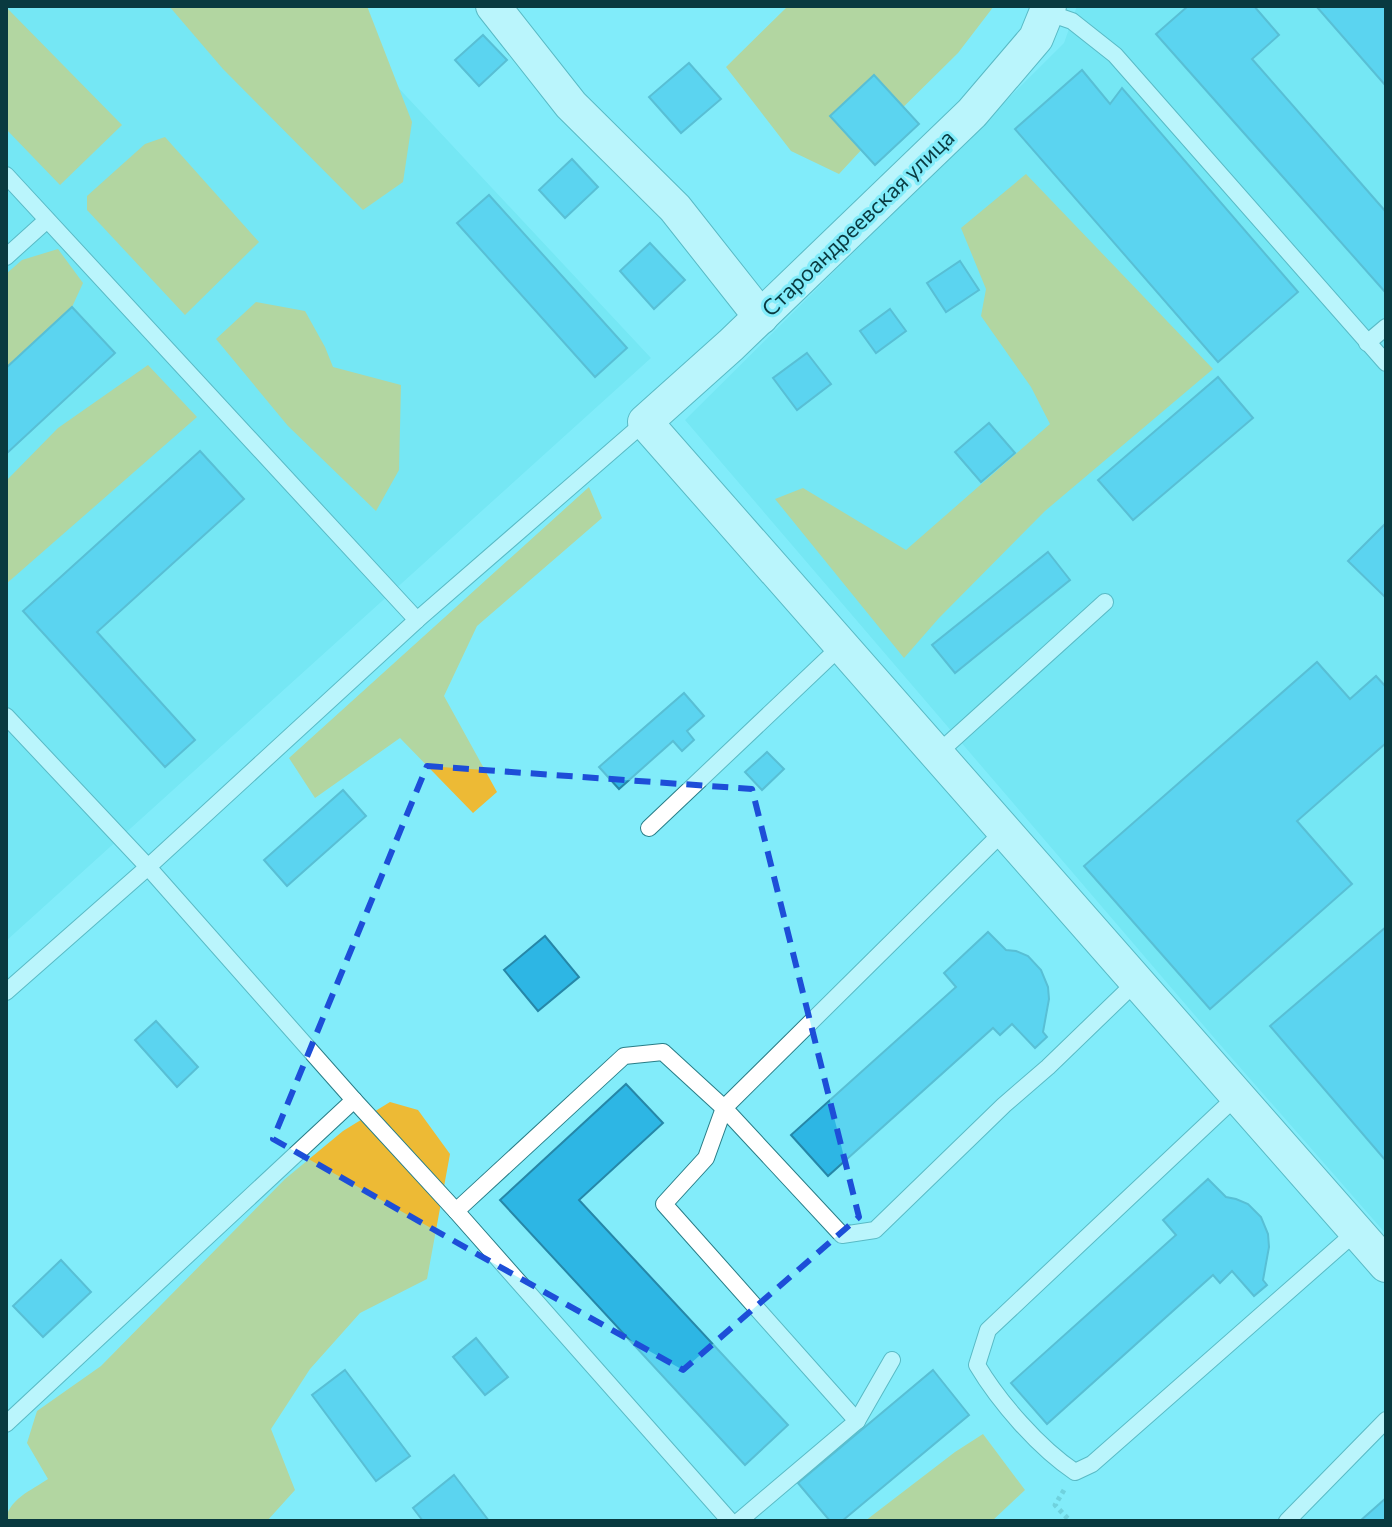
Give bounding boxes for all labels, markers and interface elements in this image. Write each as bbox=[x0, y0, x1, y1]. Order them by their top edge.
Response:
street label: Староандреевская улица bbox=[756, 124, 959, 322]

